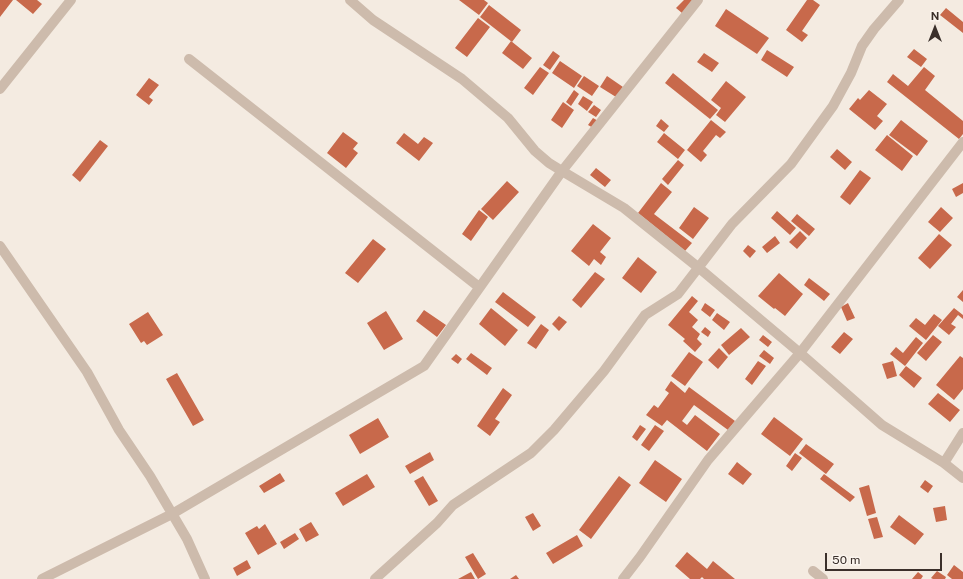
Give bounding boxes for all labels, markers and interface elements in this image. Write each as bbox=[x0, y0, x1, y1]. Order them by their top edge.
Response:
north arrow bbox=[915, 8, 955, 48]
text: N bbox=[931, 10, 939, 22]
scale bar bbox=[827, 545, 944, 571]
text: 50 m bbox=[832, 553, 860, 567]

